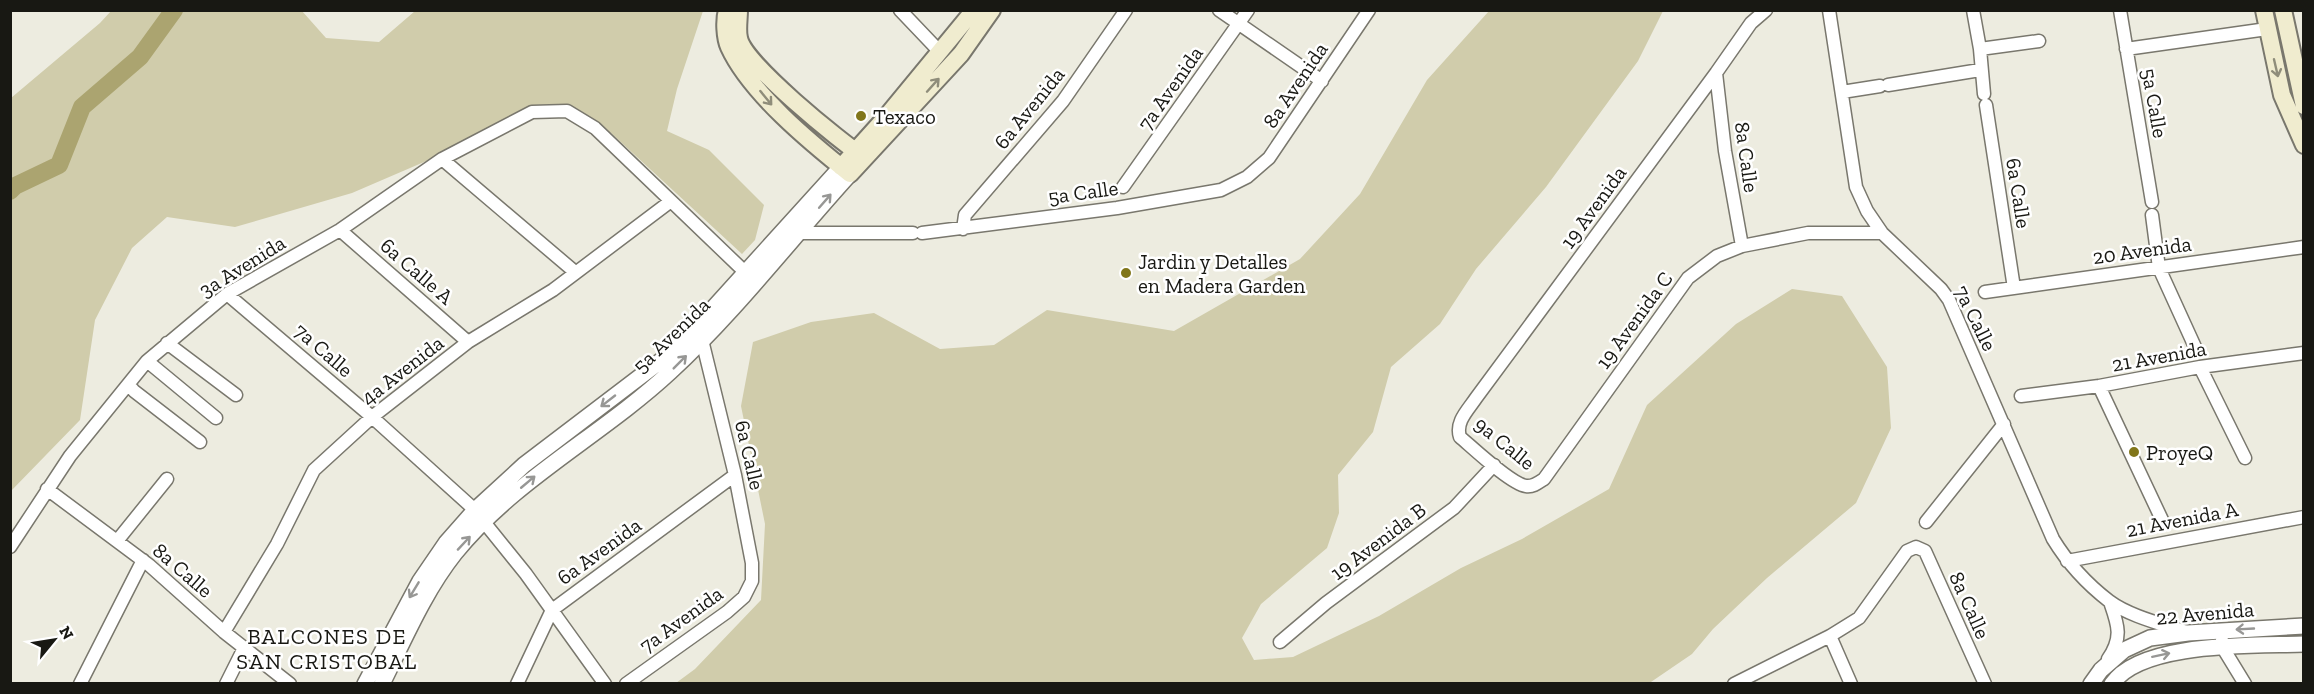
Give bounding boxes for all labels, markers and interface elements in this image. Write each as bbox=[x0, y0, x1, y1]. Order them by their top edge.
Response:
street label: 8a Avenida bbox=[1257, 37, 1333, 133]
street label: 7a Avenida bbox=[1132, 41, 1208, 135]
one-way arrow bbox=[2270, 58, 2282, 77]
street label: 6a Avenida bbox=[988, 62, 1070, 154]
street label: 5a Calle bbox=[2137, 66, 2173, 140]
one-way arrow bbox=[926, 78, 940, 93]
one-way arrow bbox=[760, 90, 773, 106]
place label: Texaco bbox=[873, 104, 936, 129]
marker: Texaco bbox=[854, 109, 868, 123]
street label: 8a Calle bbox=[1730, 120, 1764, 194]
street label: 6a Calle bbox=[2001, 156, 2037, 230]
street label: 19 Avenida bbox=[1555, 161, 1631, 253]
street label: 5a Calle bbox=[1046, 175, 1120, 209]
one-way arrow bbox=[818, 194, 832, 209]
street label: 3a Avenida bbox=[194, 230, 290, 302]
street label: 20 Avenida bbox=[2091, 231, 2193, 269]
street label: 6a Calle A bbox=[375, 233, 459, 310]
place label: Jardin y Detalles en Madera Garden bbox=[1138, 249, 1305, 298]
marker: Jardin y Detalles en Madera Garden bbox=[1119, 266, 1133, 280]
street label: 19 Avenida C bbox=[1590, 266, 1678, 374]
street label: 7a Calle bbox=[1950, 281, 2003, 355]
street label: 5a Avenida bbox=[627, 292, 715, 378]
street label: 7a Calle bbox=[290, 318, 359, 382]
street label: 4a Avenida bbox=[356, 330, 448, 410]
street label: 21 Avenida bbox=[2110, 335, 2208, 377]
one-way arrow bbox=[673, 354, 688, 369]
one-way arrow bbox=[600, 395, 616, 408]
street label: 9a Calle bbox=[1470, 411, 1540, 475]
street label: 6a Calle bbox=[730, 418, 770, 492]
place label: ProyeQ bbox=[2146, 440, 2213, 465]
marker: ProyeQ bbox=[2127, 445, 2141, 459]
one-way arrow bbox=[520, 476, 536, 489]
street label: 21 Avenida A bbox=[2124, 496, 2240, 542]
street label: 19 Avenida B bbox=[1325, 497, 1431, 585]
street label: 6a Avenida bbox=[552, 512, 646, 590]
one-way arrow bbox=[457, 536, 471, 551]
street label: 8a Calle bbox=[148, 537, 218, 603]
street label: 8a Calle bbox=[1944, 567, 1996, 643]
street label: 7a Avenida bbox=[635, 580, 727, 658]
one-way arrow bbox=[408, 581, 420, 598]
street label: 22 Avenida bbox=[2155, 596, 2255, 630]
north arrow bbox=[24, 610, 84, 670]
text: N bbox=[55, 623, 78, 643]
district label: BALCONES DE SAN CRISTOBAL bbox=[236, 623, 418, 675]
one-way arrow bbox=[2236, 624, 2256, 635]
one-way arrow bbox=[2151, 649, 2170, 661]

